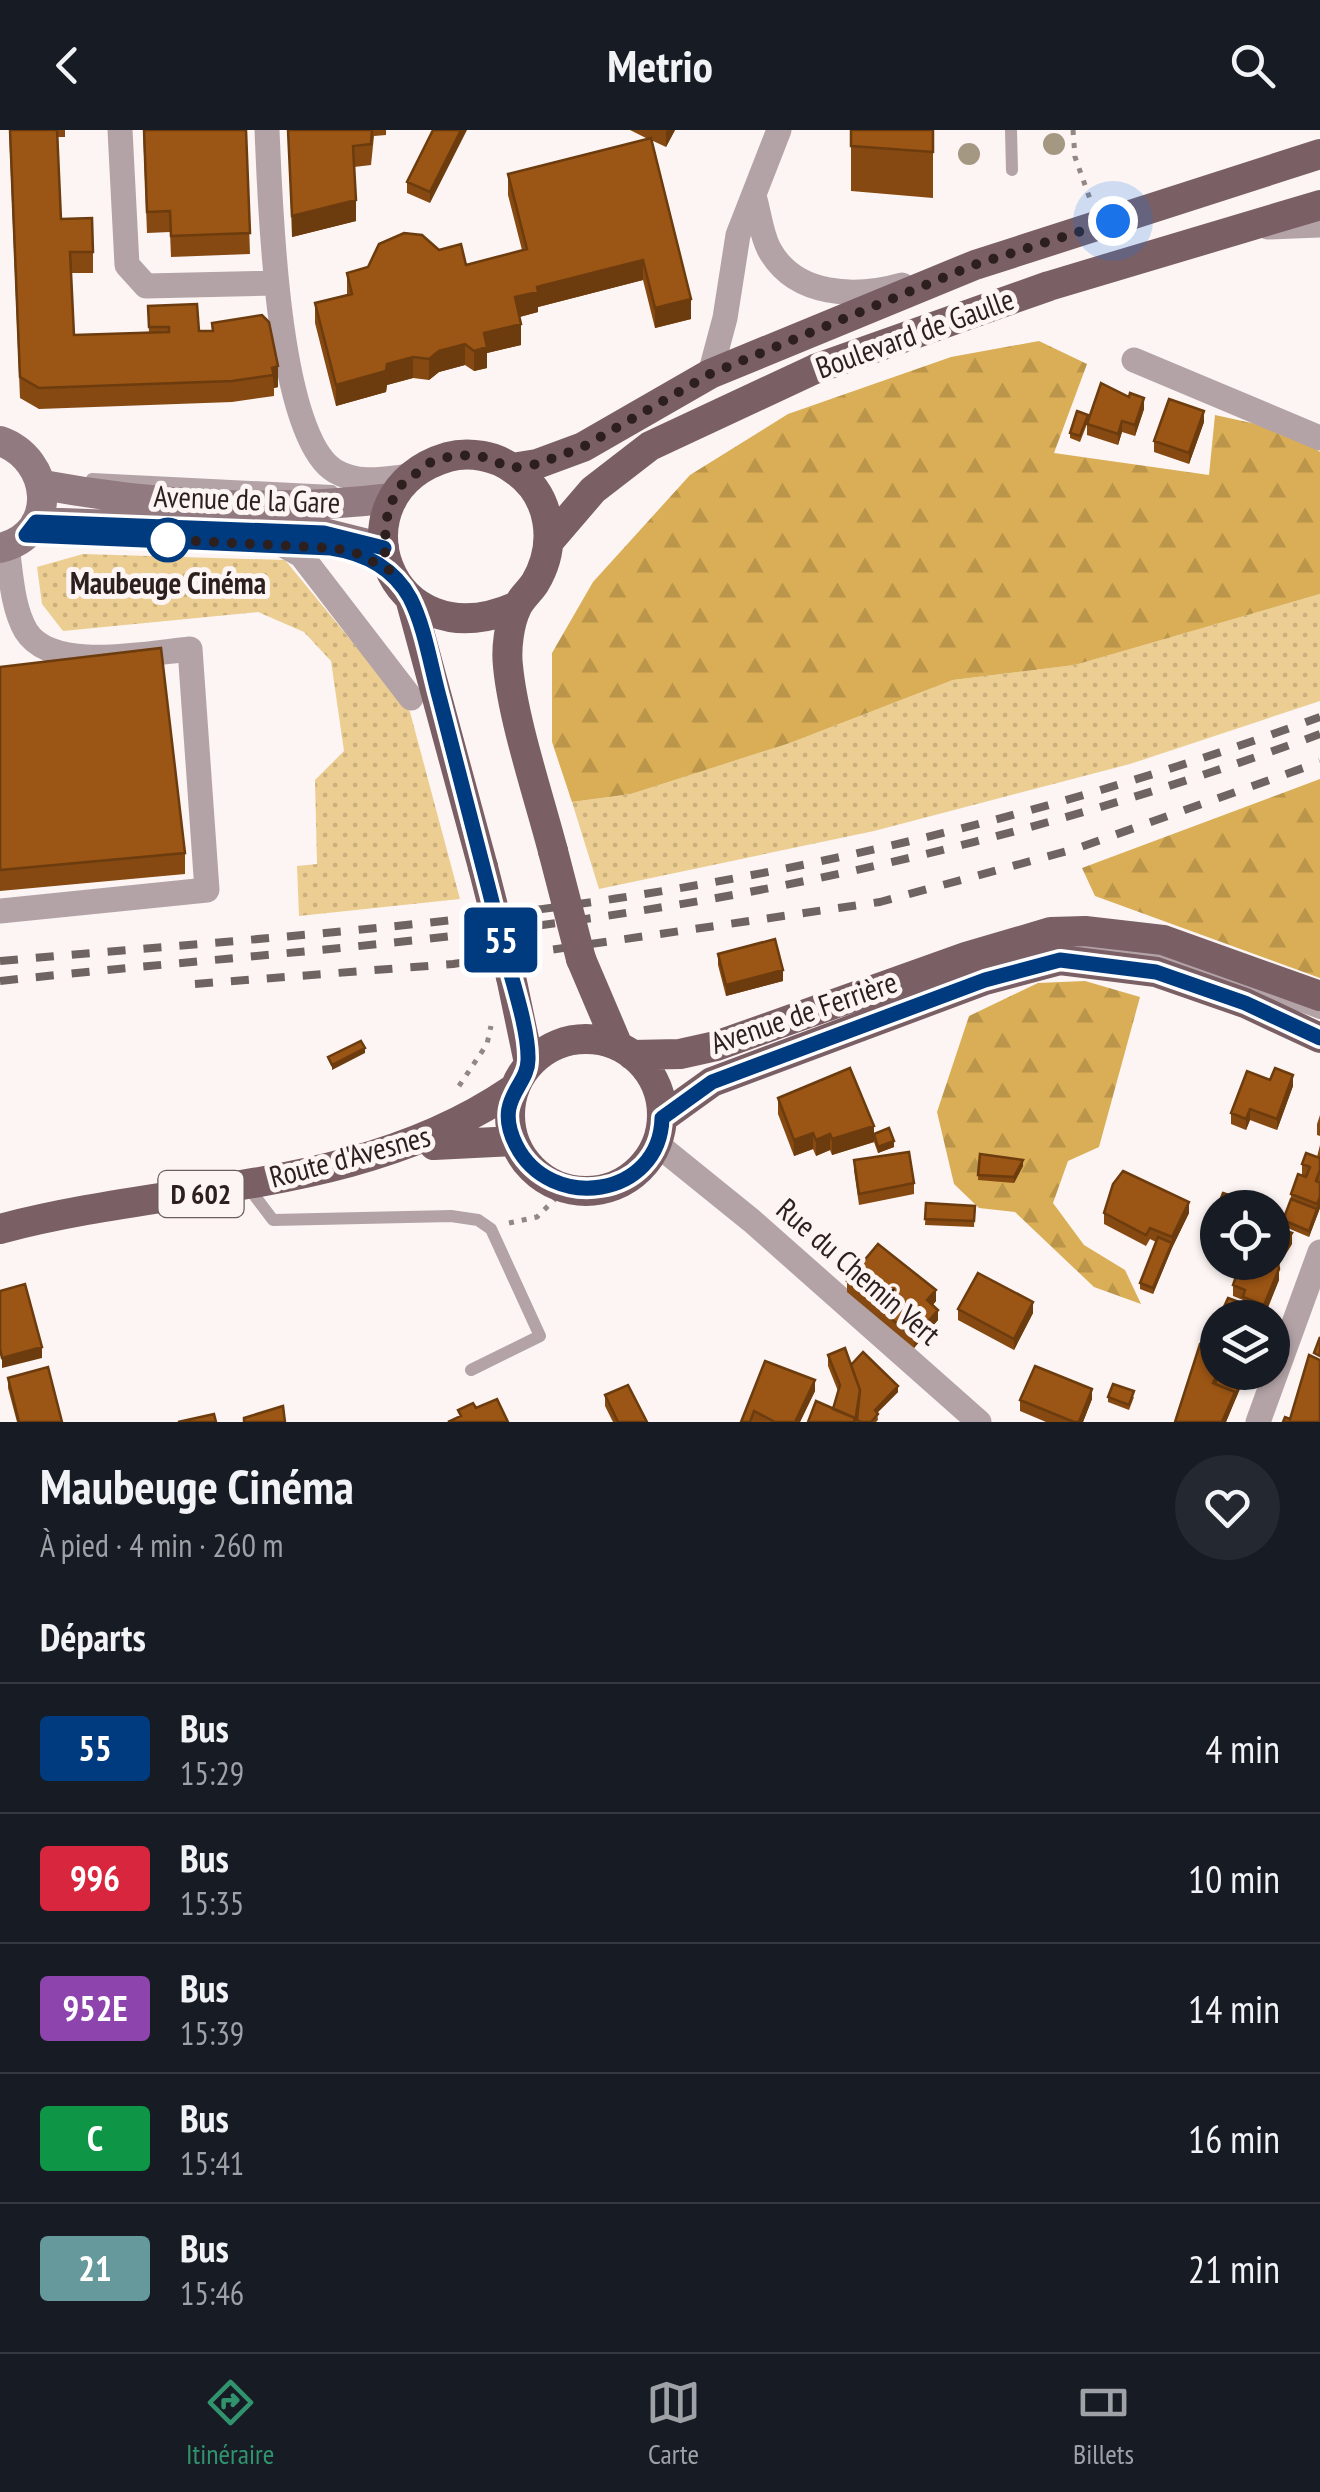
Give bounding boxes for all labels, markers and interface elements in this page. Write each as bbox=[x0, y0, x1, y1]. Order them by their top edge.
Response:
text: Metrio bbox=[607, 36, 713, 94]
icon: back bbox=[40, 38, 95, 93]
icon: search bbox=[1225, 38, 1280, 93]
your location bbox=[1088, 196, 1138, 246]
street label: Boulevard de Gaulle bbox=[810, 279, 1019, 387]
street label: Avenue de la Gare bbox=[153, 476, 341, 521]
marker: Maubeuge Cinéma bbox=[147, 519, 189, 561]
place label: Maubeuge Cinéma bbox=[70, 563, 266, 602]
line badge: 55 bbox=[456, 908, 546, 972]
text: 55 bbox=[484, 917, 518, 963]
street label: Avenue de Ferrière bbox=[705, 961, 902, 1062]
street label: Route d'Avesnes bbox=[265, 1115, 434, 1196]
road number: D 602 bbox=[158, 1171, 244, 1217]
street label: Rue du Chemin Vert bbox=[769, 1189, 950, 1353]
map controls bbox=[1200, 1190, 1290, 1390]
button: locate bbox=[1200, 1190, 1290, 1280]
button: layers bbox=[1200, 1300, 1290, 1390]
text: Maubeuge Cinéma bbox=[40, 1455, 354, 1517]
button: heart bbox=[1175, 1455, 1280, 1560]
text: À pied · 4 min · 260 m bbox=[40, 1524, 283, 1566]
text: Départs bbox=[40, 1612, 146, 1661]
text: Bus bbox=[180, 1703, 229, 1752]
text: 4 min bbox=[1205, 1724, 1280, 1773]
text: 55 bbox=[78, 1725, 112, 1771]
text: 15:29 bbox=[180, 1752, 244, 1794]
text: Bus bbox=[180, 1833, 229, 1882]
text: 10 min bbox=[1188, 1854, 1280, 1903]
text: 996 bbox=[70, 1855, 120, 1901]
text: 15:35 bbox=[180, 1882, 244, 1924]
text: Bus bbox=[180, 1963, 229, 2012]
text: 14 min bbox=[1188, 1984, 1280, 2033]
text: 952E bbox=[62, 1985, 128, 2031]
text: 15:39 bbox=[180, 2012, 244, 2054]
text: Bus bbox=[180, 2093, 229, 2142]
text: 16 min bbox=[1188, 2114, 1280, 2163]
text: C bbox=[87, 2115, 103, 2161]
text: 15:41 bbox=[180, 2142, 244, 2184]
text: Bus bbox=[180, 2223, 229, 2272]
text: 21 min bbox=[1188, 2244, 1280, 2293]
text: 21 bbox=[78, 2245, 112, 2291]
text: 15:46 bbox=[180, 2272, 244, 2314]
tab: Itinéraire bbox=[186, 2375, 274, 2472]
tab: Carte bbox=[646, 2375, 701, 2472]
tab: Billets bbox=[1073, 2375, 1134, 2472]

